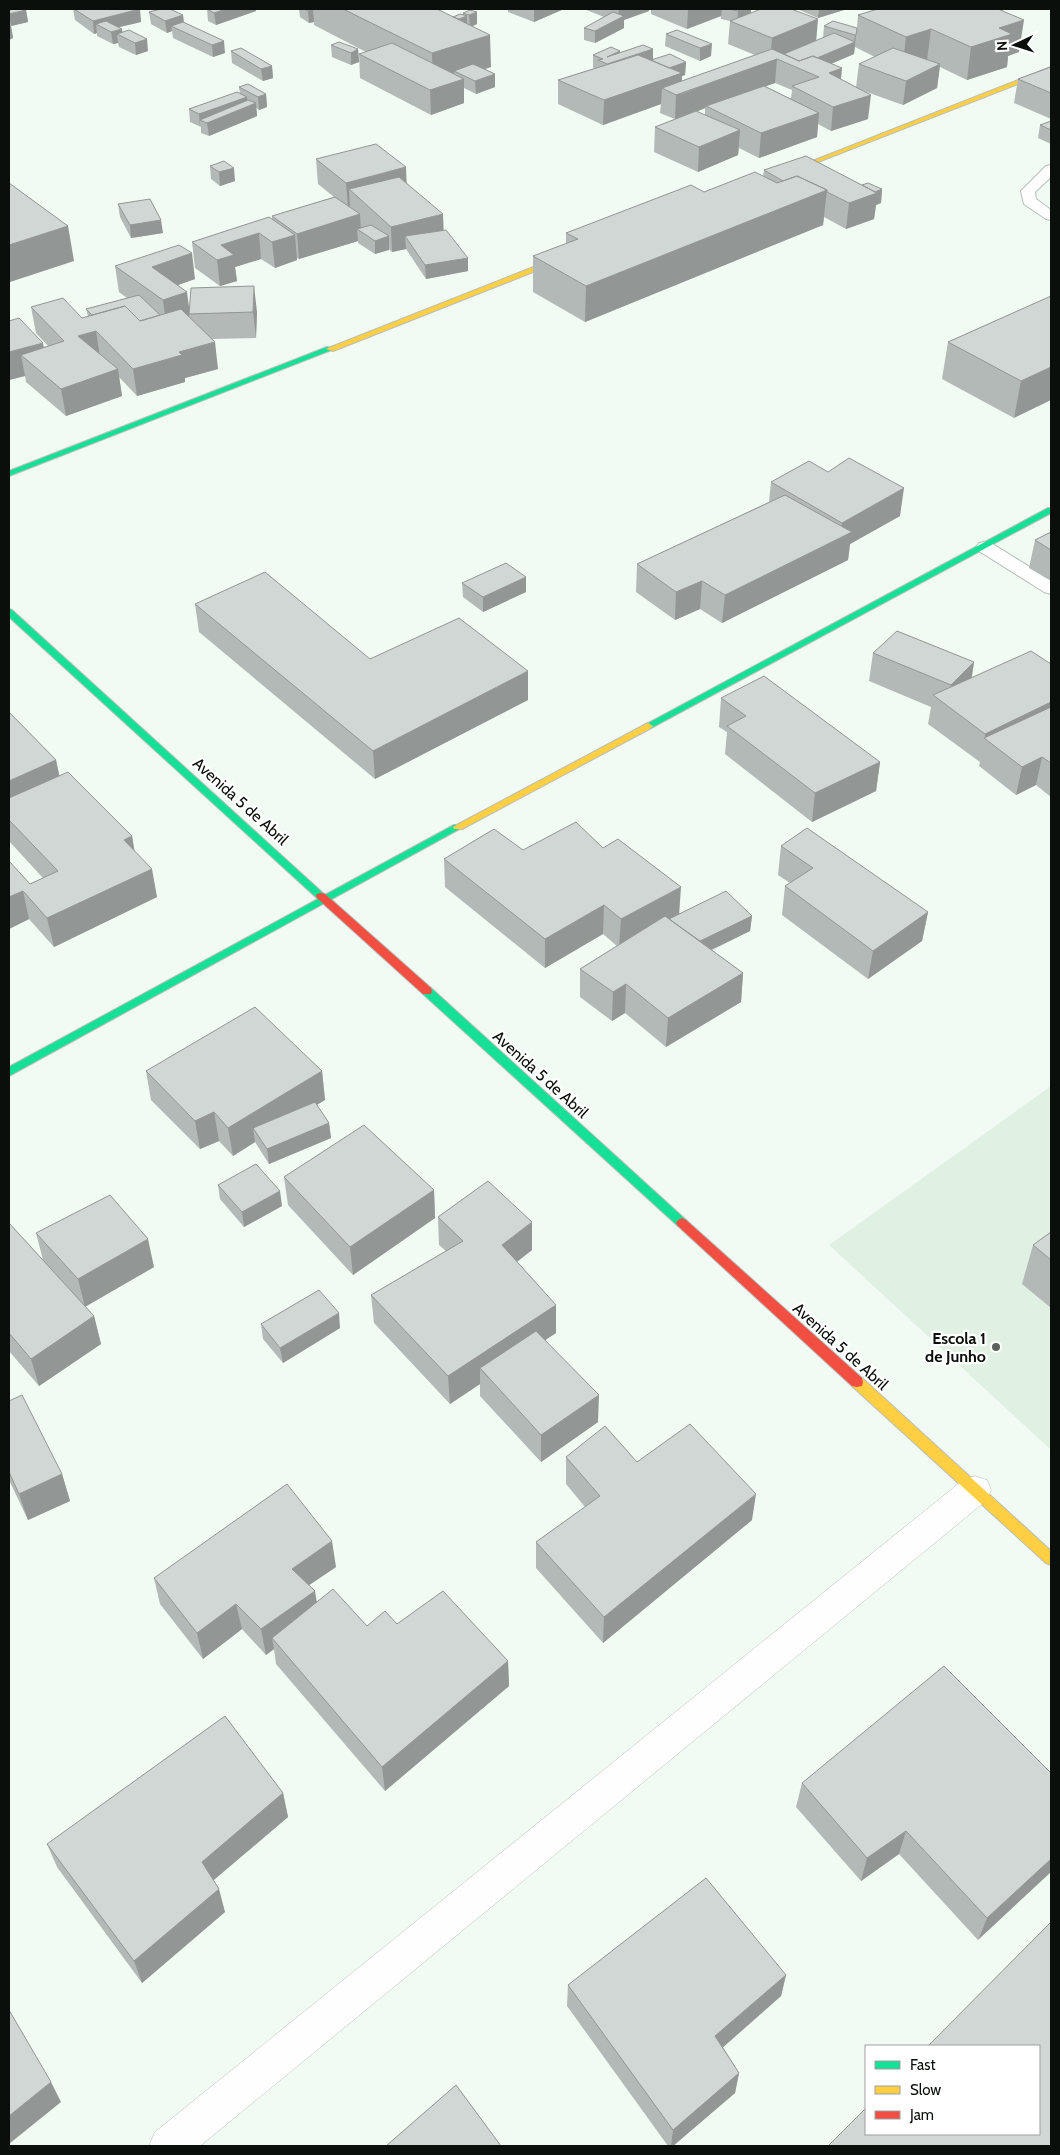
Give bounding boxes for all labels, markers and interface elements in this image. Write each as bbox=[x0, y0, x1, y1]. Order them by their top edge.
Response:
north arrow bbox=[990, 20, 1040, 70]
text: N bbox=[993, 40, 1011, 51]
street label: Avenida 5 de Abril bbox=[189, 754, 292, 849]
street label: Avenida 5 de Abril bbox=[489, 1027, 592, 1122]
street label: Avenida 5 de Abril bbox=[789, 1299, 892, 1394]
place label: Escola 1 de Junho bbox=[925, 1329, 986, 1366]
marker: Escola 1 de Junho bbox=[990, 1341, 1002, 1353]
legend bbox=[865, 2045, 1040, 2135]
text: Fast bbox=[910, 2056, 935, 2074]
text: Slow bbox=[910, 2081, 941, 2099]
text: Jam bbox=[909, 2106, 934, 2124]

